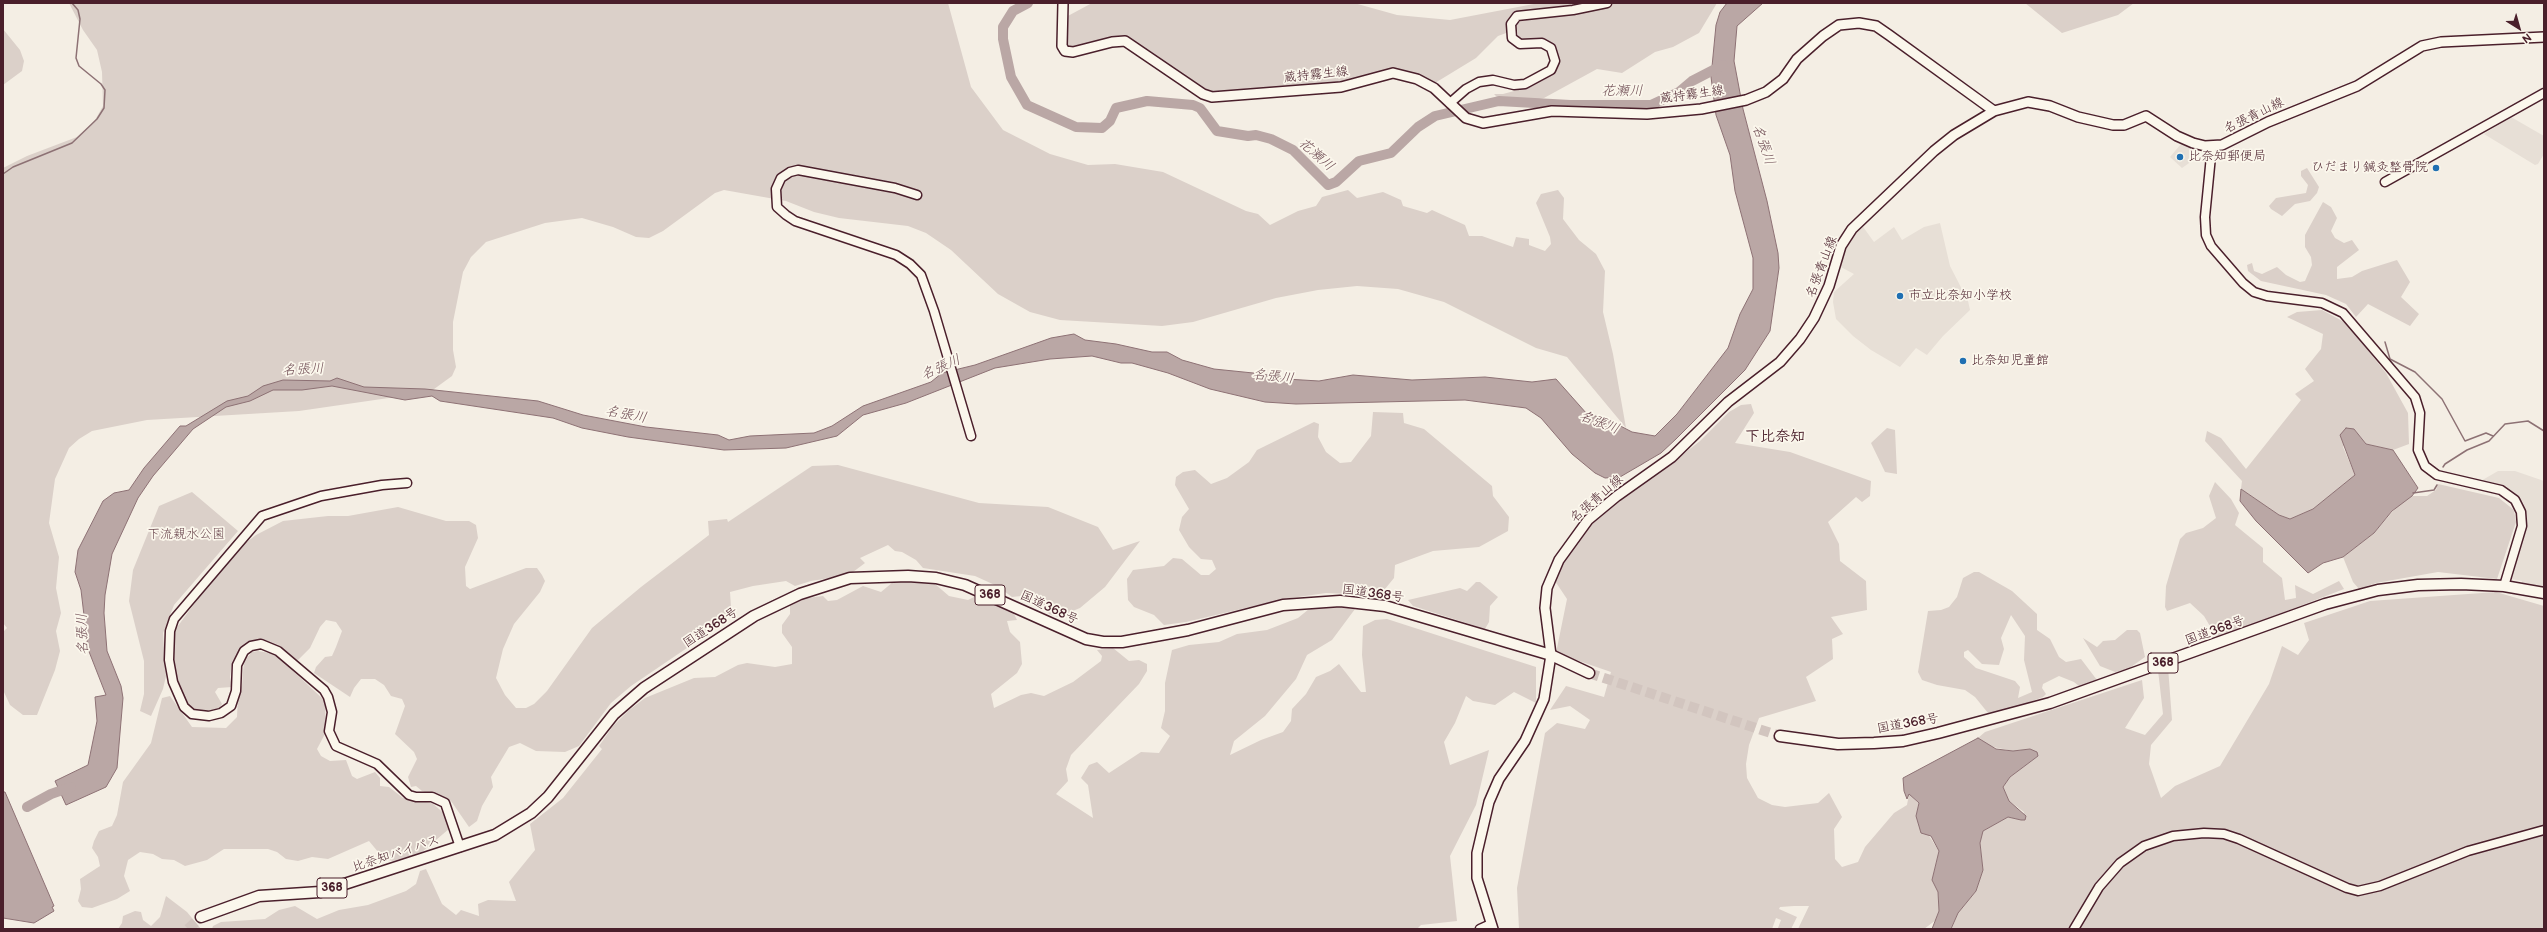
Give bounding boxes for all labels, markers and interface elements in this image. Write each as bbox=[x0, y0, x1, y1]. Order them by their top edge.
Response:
north arrow bbox=[2499, 8, 2539, 48]
text: N bbox=[2519, 30, 2534, 46]
street label: 蔵持霧生線 bbox=[1283, 64, 1349, 86]
water label: 花瀬川 bbox=[1601, 83, 1643, 99]
street label: 蔵持霧生線 bbox=[1659, 83, 1725, 107]
street label: 名張青山線 bbox=[2221, 95, 2287, 137]
water label: 名張川 bbox=[1748, 122, 1778, 168]
water label: 花瀬川 bbox=[1295, 135, 1337, 175]
place label: 比奈知郵便局 bbox=[2188, 149, 2266, 165]
marker: 比奈知郵便局 bbox=[2175, 152, 2185, 162]
place label: ひだまり鍼灸整骨院 bbox=[2311, 160, 2428, 176]
marker: ひだまり鍼灸整骨院 bbox=[2431, 163, 2441, 173]
street label: 名張青山線 bbox=[1803, 234, 1841, 300]
place label: 市立比奈知小学校 bbox=[1908, 288, 2012, 304]
marker: 市立比奈知小学校 bbox=[1895, 291, 1905, 301]
water label: 名張川 bbox=[918, 352, 964, 384]
place label: 比奈知児童館 bbox=[1971, 353, 2049, 369]
marker: 比奈知児童館 bbox=[1958, 356, 1968, 366]
water label: 名張川 bbox=[282, 361, 324, 379]
water label: 名張川 bbox=[1251, 366, 1295, 388]
water label: 名張川 bbox=[604, 403, 648, 427]
water label: 名張川 bbox=[1576, 408, 1622, 438]
district label: 下比奈知 bbox=[1745, 428, 1805, 446]
street label: 名張青山線 bbox=[1567, 472, 1627, 526]
park label: 下流親水公園 bbox=[147, 527, 225, 543]
street label: 国道368号 bbox=[1341, 582, 1405, 606]
road number: 368 bbox=[975, 585, 1005, 605]
street label: 国道368号 bbox=[1017, 588, 1081, 628]
street label: 国道368号 bbox=[681, 604, 741, 652]
water label: 名張川 bbox=[74, 613, 92, 655]
street label: 国道368号 bbox=[2183, 613, 2247, 649]
road number: 368 bbox=[2148, 653, 2178, 673]
street label: 国道368号 bbox=[1876, 711, 1940, 737]
street label: 比奈知バイパス bbox=[350, 833, 442, 875]
road number: 368 bbox=[317, 878, 347, 898]

